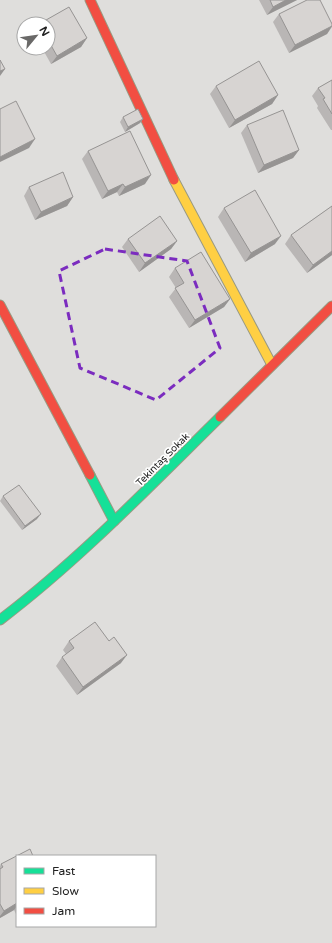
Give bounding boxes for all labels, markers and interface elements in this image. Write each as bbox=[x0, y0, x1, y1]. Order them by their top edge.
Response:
north arrow bbox=[16, 16, 56, 56]
text: N bbox=[36, 24, 52, 38]
street label: Tekintaş Sokak bbox=[134, 430, 192, 489]
legend bbox=[16, 855, 156, 927]
text: Fast bbox=[52, 864, 76, 878]
text: Slow bbox=[52, 884, 79, 898]
text: Jam bbox=[52, 904, 75, 918]

